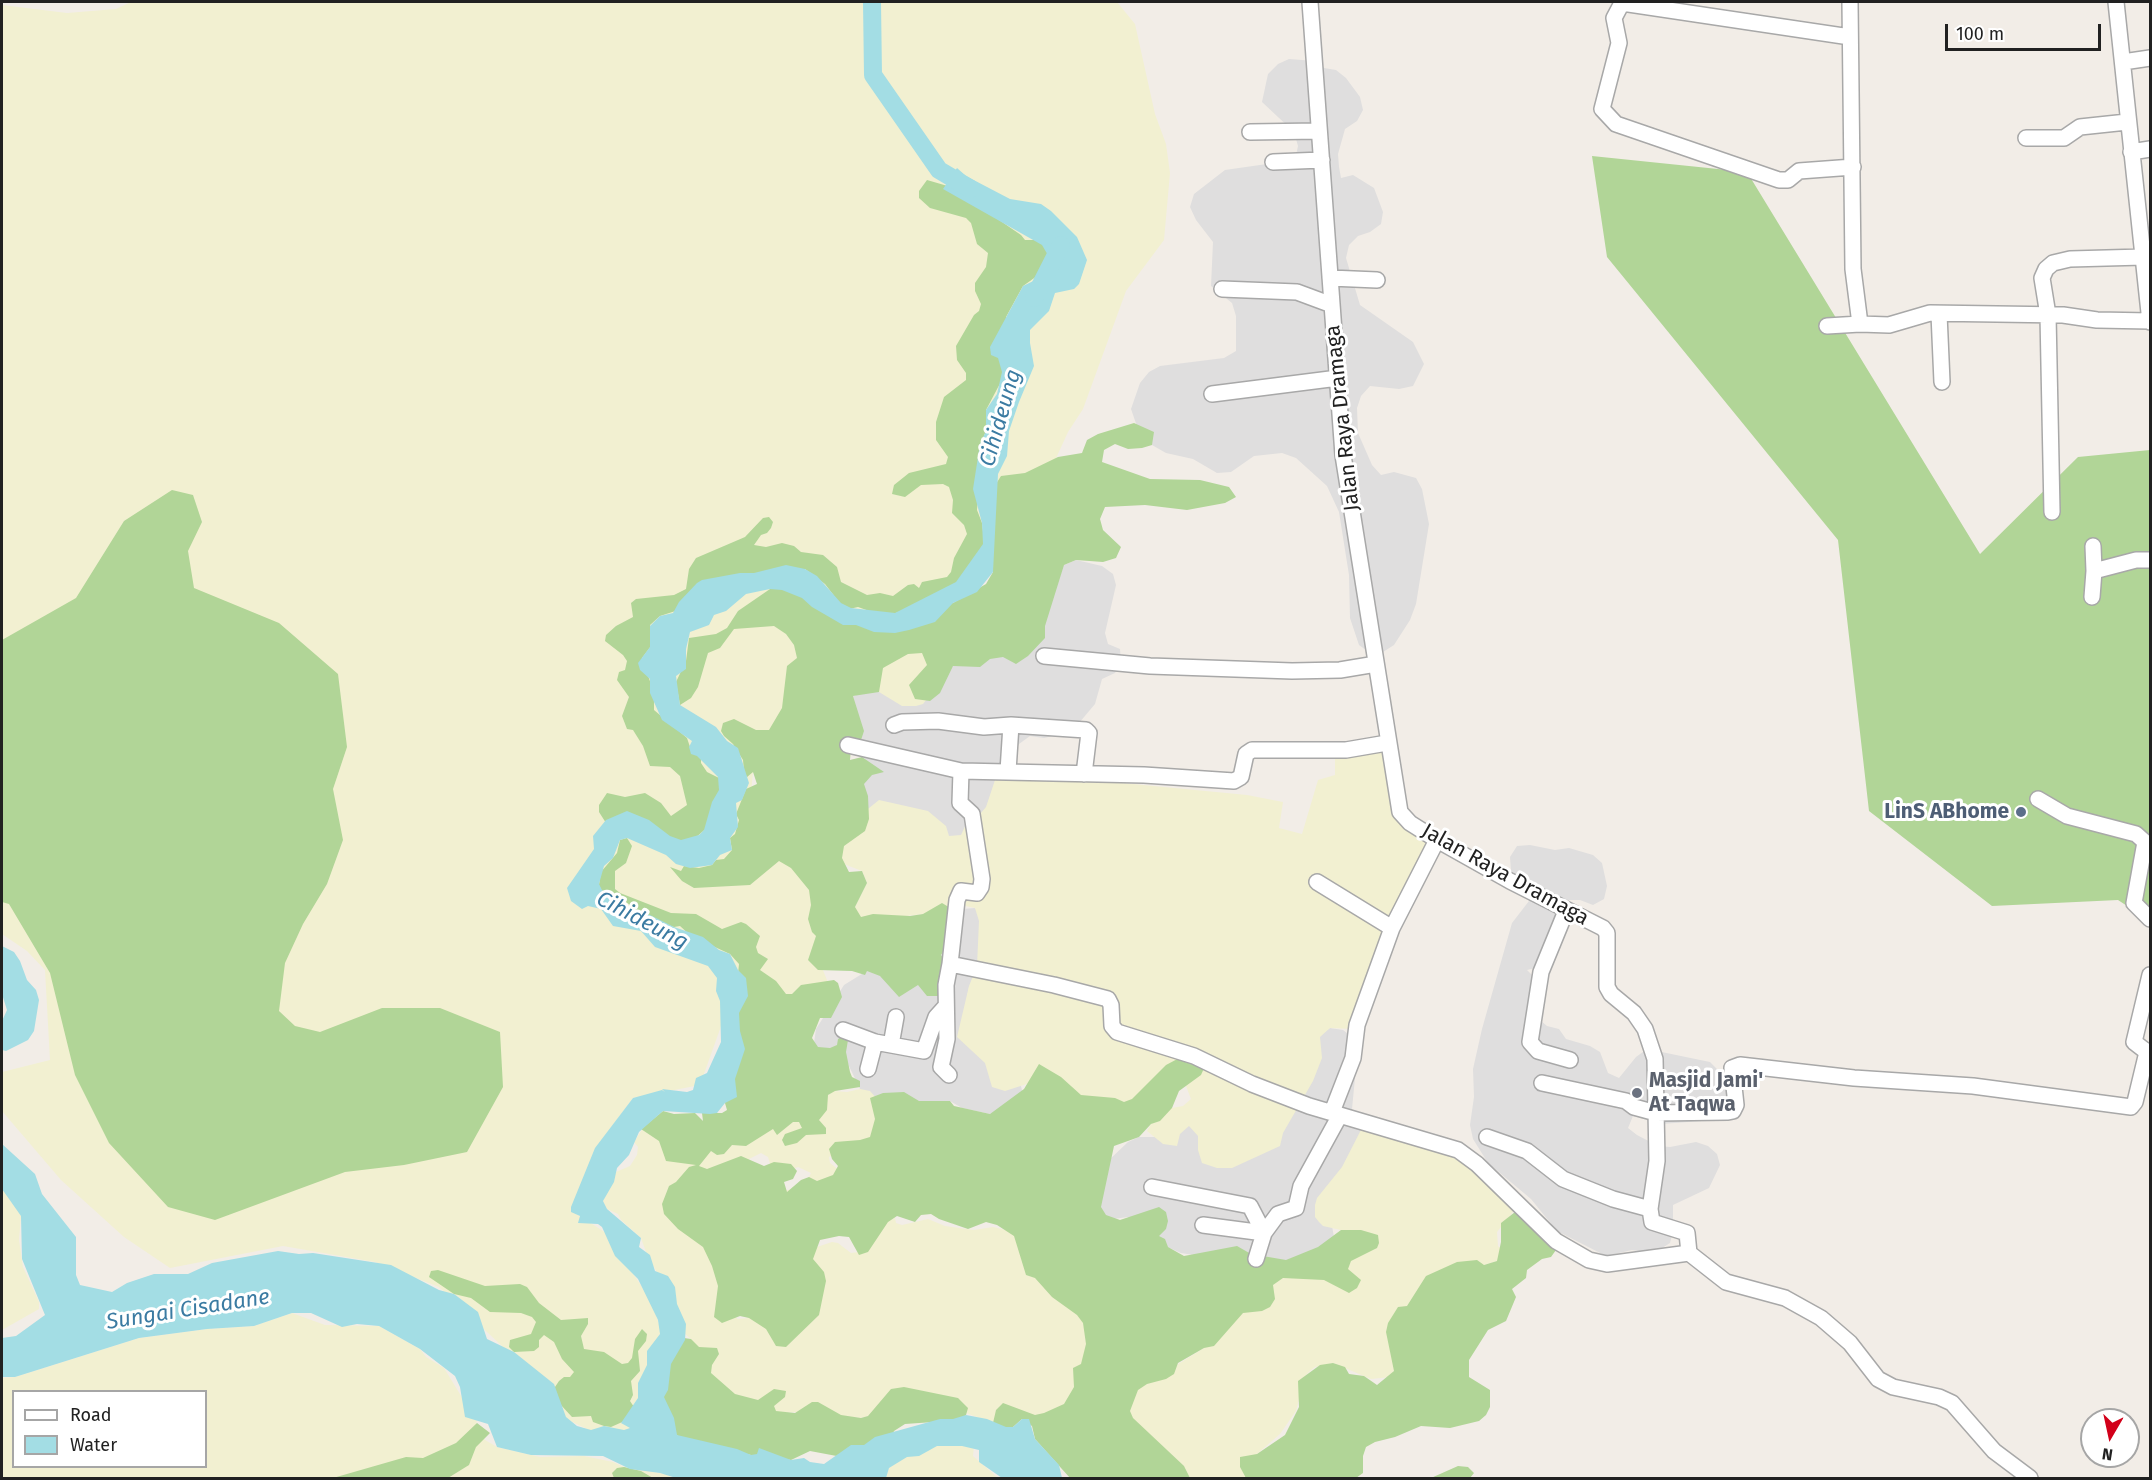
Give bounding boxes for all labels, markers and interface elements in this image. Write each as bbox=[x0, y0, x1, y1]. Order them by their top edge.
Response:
scale bar bbox=[1948, 12, 2104, 50]
text: 100 m bbox=[1956, 23, 2004, 45]
street label: Jalan Raya Dramaga bbox=[1321, 324, 1365, 512]
water label: Cihideung bbox=[975, 366, 1027, 470]
place label: LinS ABhome bbox=[1884, 799, 2009, 825]
marker: LinS ABhome bbox=[2014, 805, 2028, 819]
street label: Jalan Raya Dramaga bbox=[1417, 819, 1593, 931]
water label: Cihideung bbox=[592, 886, 692, 956]
place label: Masjid Jami' At Taqwa bbox=[1649, 1068, 1763, 1118]
marker: Masjid Jami' At Taqwa bbox=[1630, 1086, 1644, 1100]
water label: Sungai Cisadane bbox=[104, 1284, 272, 1336]
legend bbox=[12, 1390, 207, 1468]
text: Road bbox=[70, 1404, 112, 1426]
north arrow bbox=[2080, 1408, 2140, 1468]
text: Water bbox=[70, 1434, 117, 1456]
text: N bbox=[2101, 1444, 2114, 1465]

